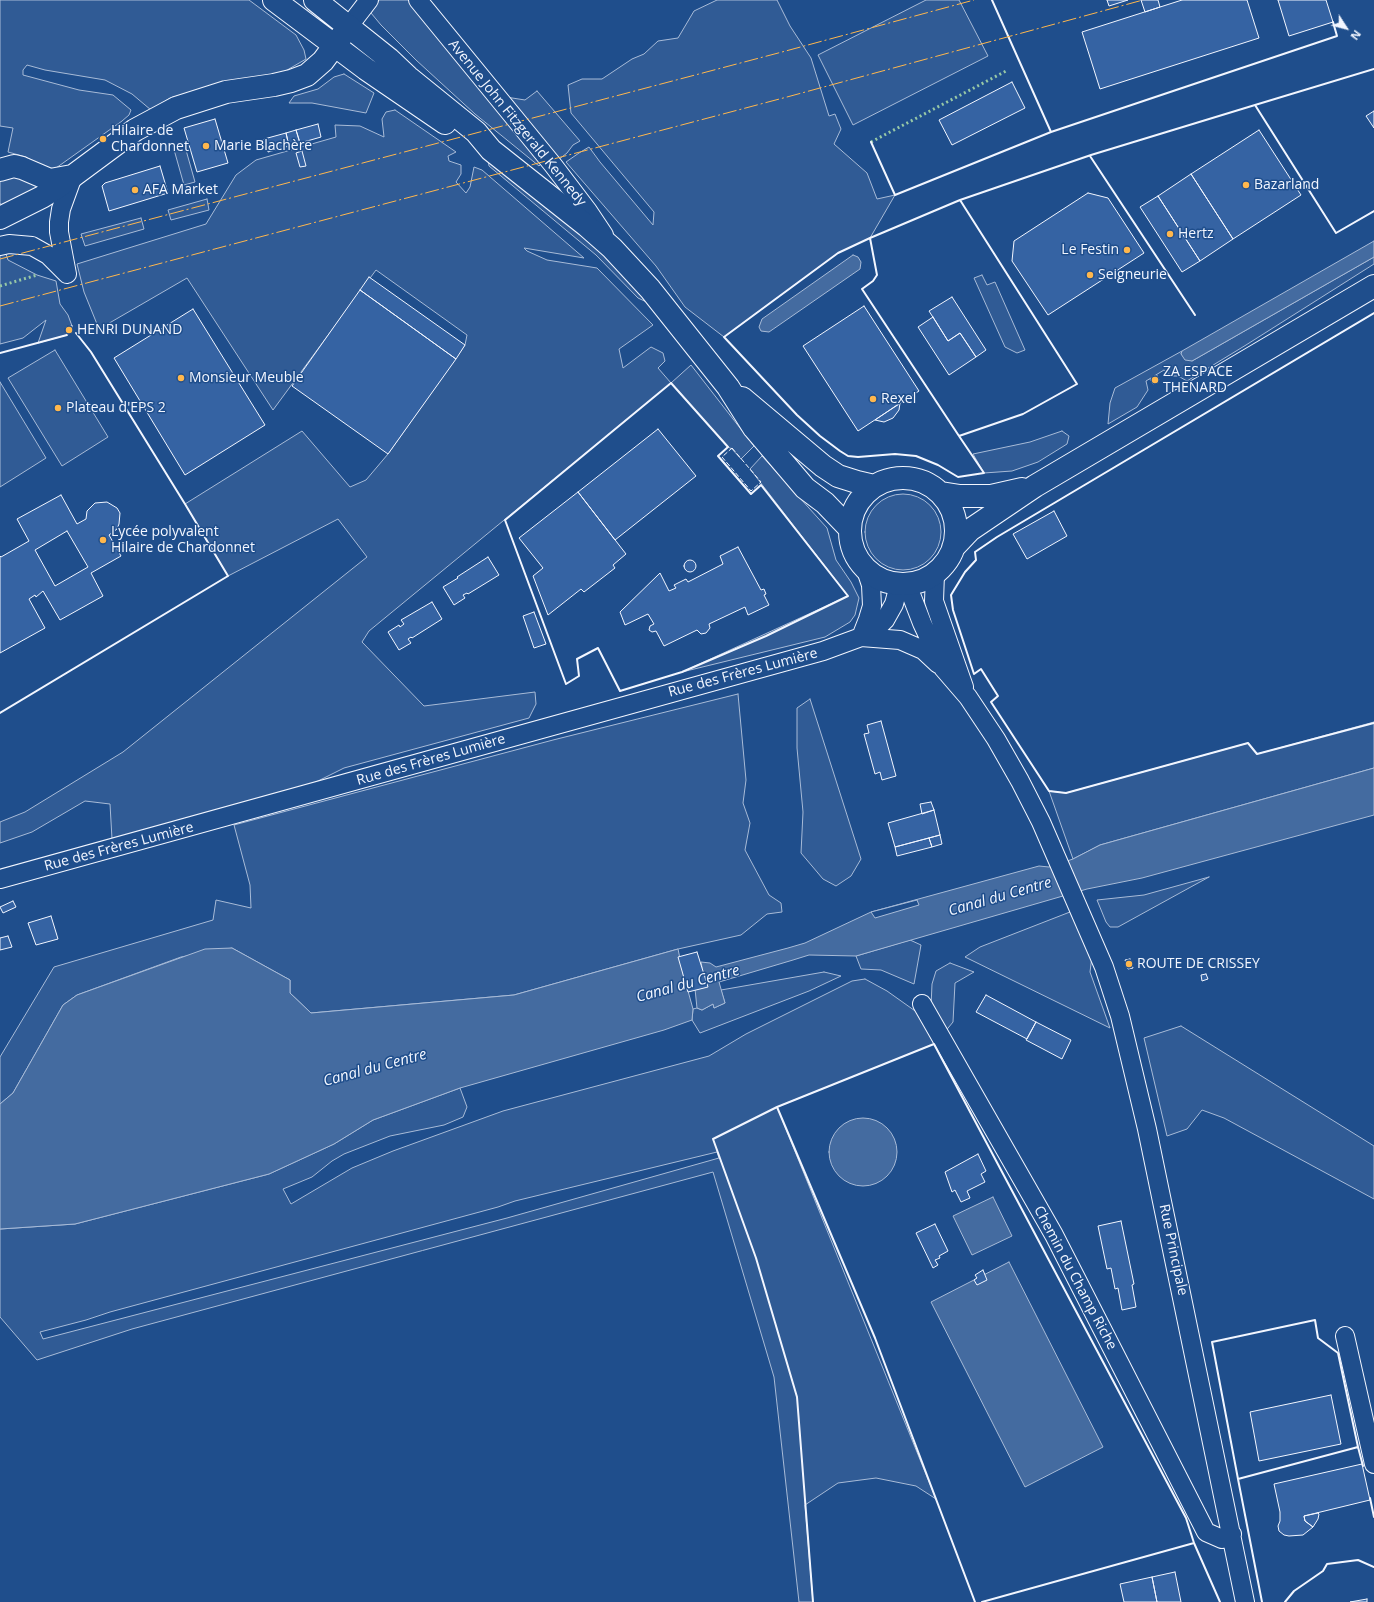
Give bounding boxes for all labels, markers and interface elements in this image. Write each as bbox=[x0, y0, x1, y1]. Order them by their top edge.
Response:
north arrow bbox=[1326, 8, 1366, 48]
text: N bbox=[1347, 27, 1365, 43]
street label: Avenue John Fitzgerald Kennedy bbox=[445, 36, 589, 210]
place label: Hilaire de Chardonnet bbox=[111, 123, 189, 156]
marker: Hilaire de Chardonnet bbox=[98, 134, 108, 144]
place label: Marie Blachère bbox=[214, 138, 312, 154]
marker: Marie Blachère bbox=[201, 141, 211, 151]
place label: Bazarland bbox=[1254, 177, 1319, 193]
marker: Bazarland bbox=[1241, 180, 1251, 190]
place label: AFA Market bbox=[143, 182, 218, 198]
marker: AFA Market bbox=[130, 185, 140, 195]
place label: Hertz bbox=[1178, 226, 1213, 242]
marker: Hertz bbox=[1165, 229, 1175, 239]
place label: Le Festin bbox=[1061, 242, 1119, 258]
marker: Le Festin bbox=[1122, 245, 1132, 255]
place label: Seigneurie bbox=[1098, 267, 1167, 283]
marker: Seigneurie bbox=[1085, 270, 1095, 280]
place label: HENRI DUNAND bbox=[77, 322, 182, 338]
marker: HENRI DUNAND bbox=[64, 325, 74, 335]
place label: ZA ESPACE THENARD bbox=[1163, 364, 1233, 396]
place label: Monsieur Meuble bbox=[189, 370, 304, 386]
marker: Monsieur Meuble bbox=[176, 373, 186, 383]
marker: ZA ESPACE THENARD bbox=[1150, 375, 1160, 385]
place label: Rexel bbox=[881, 391, 916, 407]
marker: Rexel bbox=[868, 394, 878, 404]
place label: Plateau d'EPS 2 bbox=[66, 400, 166, 416]
marker: Plateau d'EPS 2 bbox=[53, 403, 63, 413]
place label: Lycée polyvalent Hilaire de Chardonnet bbox=[111, 524, 255, 556]
marker: Lycée polyvalent Hilaire de Chardonnet bbox=[98, 535, 108, 545]
street label: Rue des Frères Lumière bbox=[666, 645, 820, 701]
street label: Rue des Frères Lumière bbox=[355, 731, 507, 789]
street label: Rue des Frères Lumière bbox=[42, 819, 196, 875]
water label: Canal du Centre bbox=[946, 874, 1054, 920]
place label: ROUTE DE CRISSEY bbox=[1137, 956, 1260, 972]
marker: ROUTE DE CRISSEY bbox=[1124, 959, 1134, 969]
water label: Canal du Centre bbox=[634, 962, 742, 1006]
water label: Canal du Centre bbox=[321, 1046, 429, 1090]
street label: Chemin du Champ Riche bbox=[1030, 1203, 1120, 1353]
street label: Rue Principale bbox=[1155, 1203, 1191, 1297]

